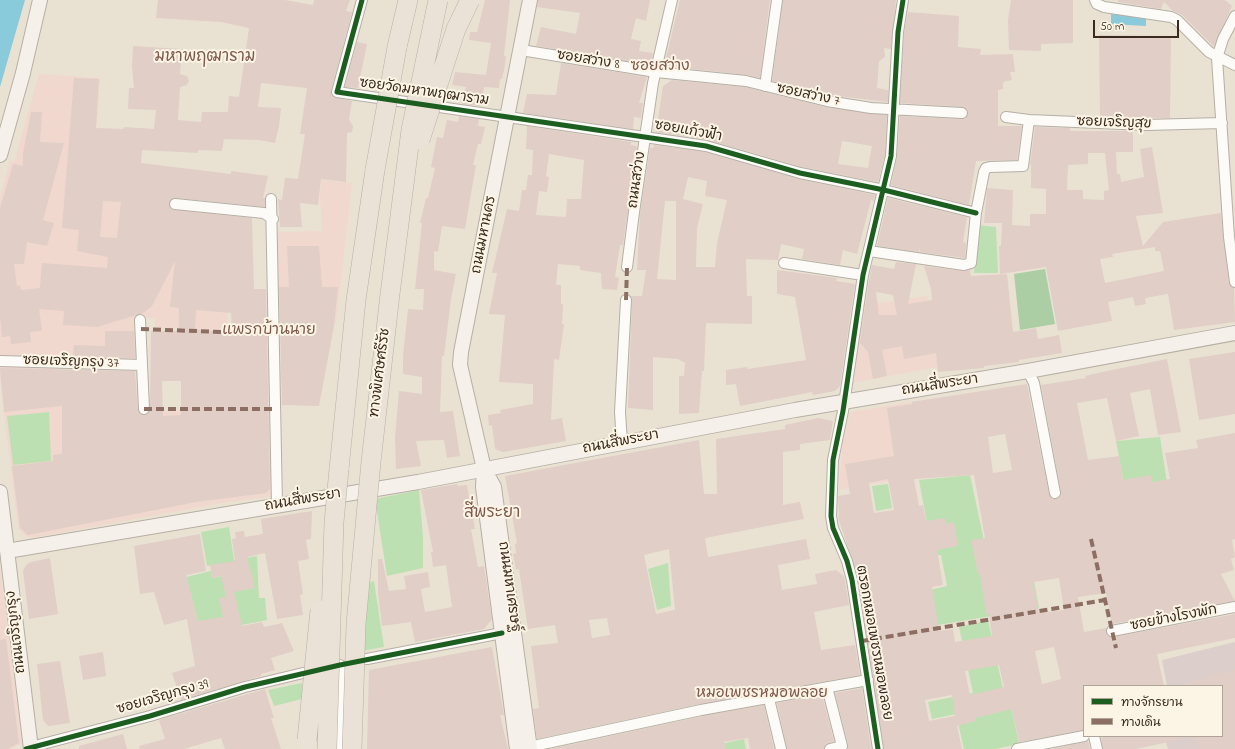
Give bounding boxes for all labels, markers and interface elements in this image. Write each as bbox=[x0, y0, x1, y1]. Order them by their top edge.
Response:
scale bar bbox=[1095, 12, 1181, 38]
text: 50 m bbox=[1100, 18, 1124, 36]
district label: มหาพฤฒาราม bbox=[155, 48, 255, 68]
street label: ซอยสว่าง 8 bbox=[555, 48, 621, 74]
district label: ซอยสว่าง bbox=[631, 59, 689, 77]
street label: ซอยวัดมหาพฤฒาราม bbox=[358, 76, 490, 110]
street label: ซอยสว่าง 7 bbox=[775, 81, 841, 111]
street label: ซอยเจริญสุข bbox=[1076, 114, 1152, 134]
street label: ซอยแก้วฟ้า bbox=[653, 118, 723, 146]
street label: ถนนสว่าง bbox=[626, 150, 650, 210]
street label: ถนนมหานคร bbox=[469, 195, 501, 275]
district label: แพรกบ้านนาย bbox=[222, 323, 316, 341]
street label: ทางพิเศษศรีรัช bbox=[367, 327, 395, 419]
street label: ซอยเจริญกรุง 37 bbox=[23, 353, 119, 373]
street label: ถนนสี่พระยา bbox=[901, 372, 979, 400]
street label: ถนนสี่พระยา bbox=[582, 427, 660, 459]
street label: ถนนสี่พระยา bbox=[264, 486, 342, 516]
district label: สี่พระยา bbox=[464, 504, 520, 524]
street label: ถนนมหาเศรษฐ์ bbox=[493, 541, 523, 633]
street label: ตรอกหมอเพชรหมอพลอย bbox=[851, 564, 895, 722]
street label: ถนนเจริญกรุง bbox=[4, 590, 30, 674]
street label: ซอยข้างโรงพัก bbox=[1129, 602, 1219, 636]
street label: ซอยเจริญกรุง 39 bbox=[115, 677, 211, 719]
legend bbox=[1083, 685, 1223, 737]
district label: หมอเพชรหมอพลอย bbox=[696, 686, 828, 704]
text: ทางจักรยาน bbox=[1121, 694, 1183, 712]
text: ทางเดิน bbox=[1121, 714, 1161, 732]

